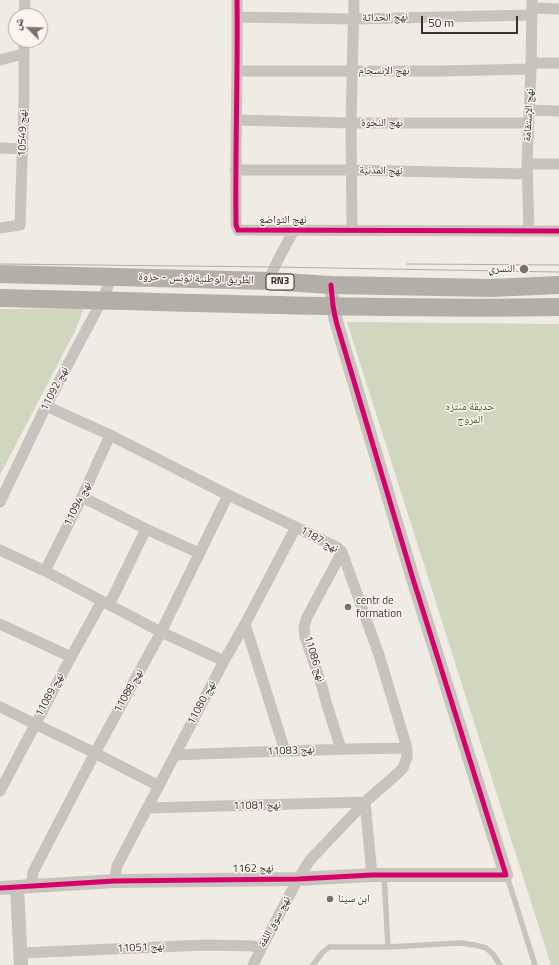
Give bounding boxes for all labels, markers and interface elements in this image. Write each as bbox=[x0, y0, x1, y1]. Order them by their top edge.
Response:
north arrow bbox=[8, 8, 48, 48]
scale bar bbox=[423, 8, 520, 34]
street label: نهج الحداثة bbox=[362, 11, 408, 25]
text: 50 m bbox=[428, 13, 454, 32]
text: ش bbox=[8, 15, 28, 32]
street label: نهج الإنسجام bbox=[358, 64, 410, 78]
street label: نهج الإستقامة bbox=[521, 88, 537, 142]
street label: نهج 10549 bbox=[16, 109, 30, 157]
street label: نهج النخوة bbox=[361, 116, 403, 130]
street label: نهج المدنية bbox=[359, 164, 403, 178]
street label: نهج التواضع bbox=[259, 213, 307, 227]
place label: النسري bbox=[488, 262, 515, 276]
marker: النسري bbox=[518, 263, 530, 275]
street label: الطريق الوطنية تونس - حزوة bbox=[138, 270, 254, 288]
road number: RN3 bbox=[266, 274, 294, 290]
street label: نهج 11092 bbox=[38, 365, 72, 413]
park label: حديقة منتزه المروج bbox=[446, 400, 494, 426]
street label: نهج 11094 bbox=[62, 480, 94, 528]
street label: نهج 1187 bbox=[298, 524, 340, 556]
place label: centr de formation bbox=[356, 594, 402, 620]
marker: centr de formation bbox=[343, 602, 353, 612]
street label: نهج 11086 bbox=[301, 634, 327, 684]
street label: نهج 11088 bbox=[112, 667, 146, 715]
street label: نهج 11089 bbox=[33, 671, 67, 719]
street label: نهج 11080 bbox=[185, 679, 219, 727]
street label: نهج 11083 bbox=[267, 743, 315, 759]
street label: نهج 11081 bbox=[233, 799, 281, 813]
street label: نهج 1162 bbox=[232, 862, 274, 876]
place label: ابن سينا bbox=[338, 892, 370, 906]
street label: نهج سوق اللفة bbox=[256, 894, 294, 950]
marker: ابن سينا bbox=[325, 894, 335, 904]
street label: نهج 11051 bbox=[117, 940, 165, 956]

